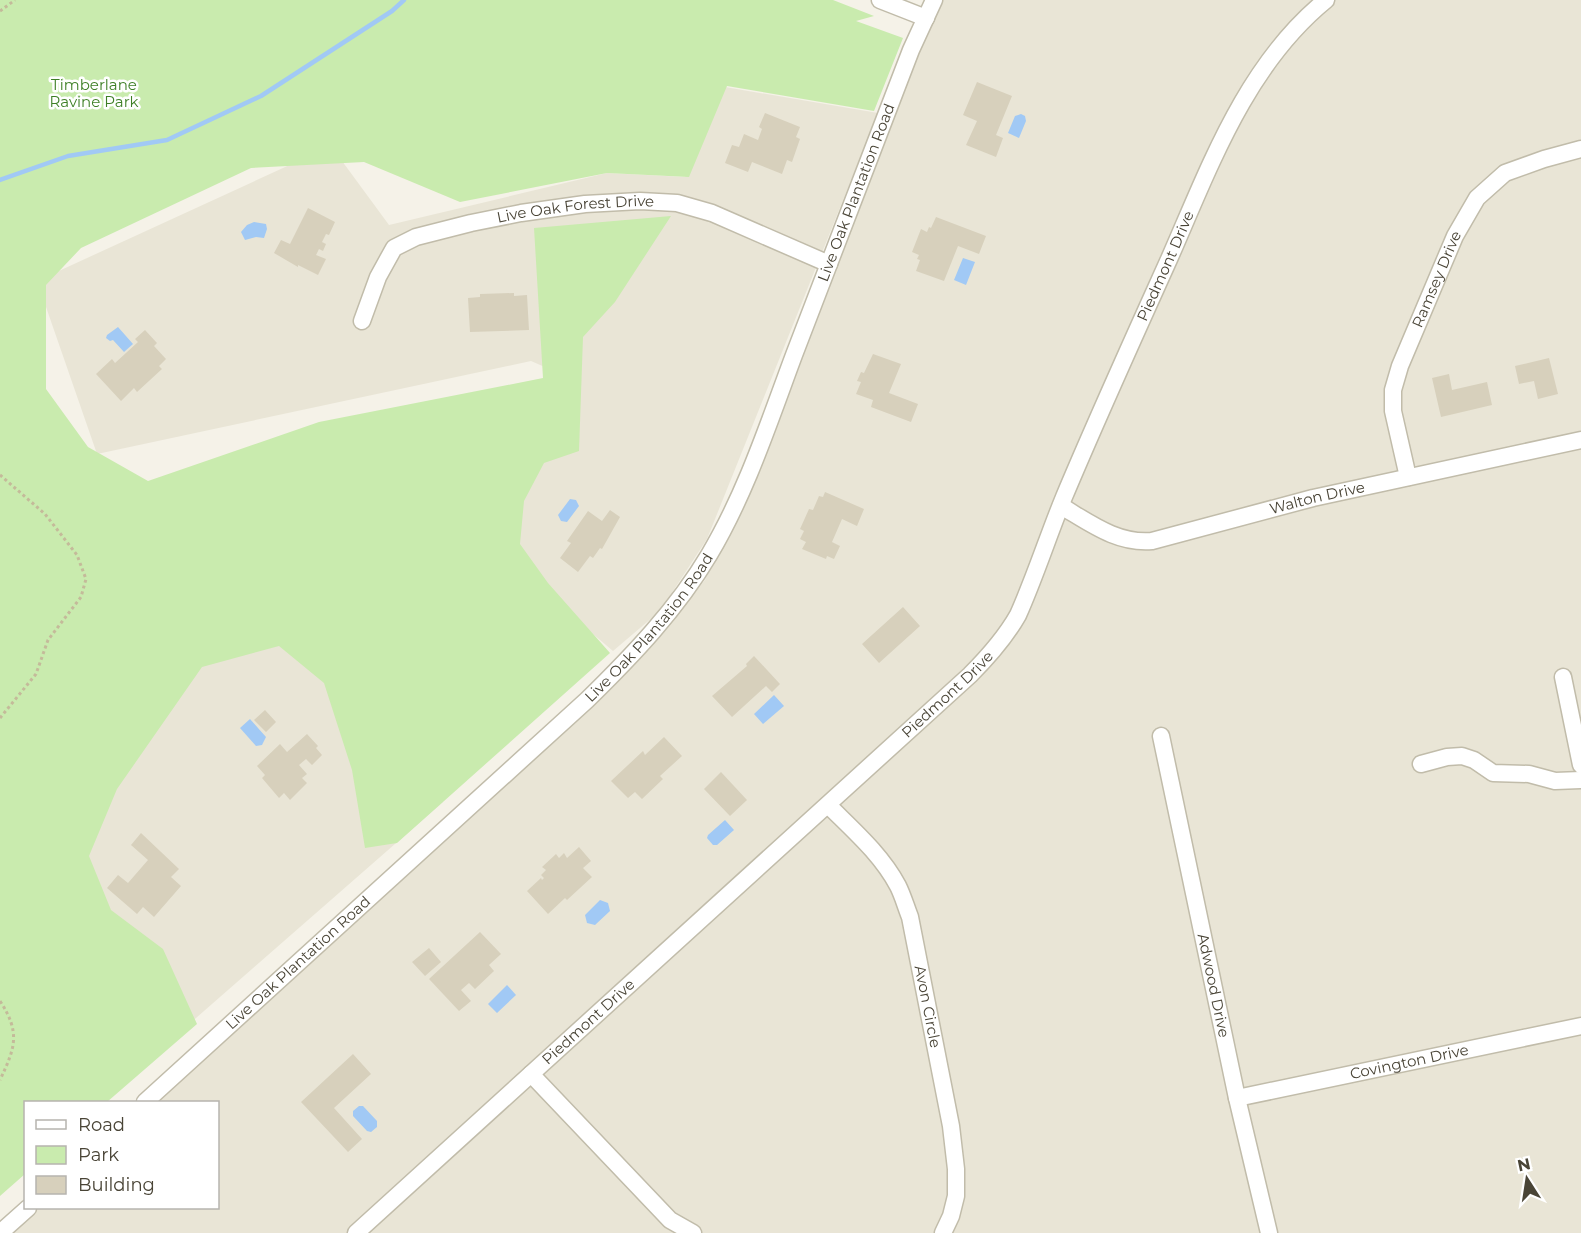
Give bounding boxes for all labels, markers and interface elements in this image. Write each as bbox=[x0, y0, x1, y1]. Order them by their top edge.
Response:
park label: Timberlane Ravine Park bbox=[49, 75, 139, 111]
street label: Live Oak Plantation Road bbox=[813, 101, 899, 284]
street label: Live Oak Forest Drive bbox=[495, 191, 655, 227]
street label: Piedmont Drive bbox=[1132, 208, 1198, 324]
street label: Ramsey Drive bbox=[1407, 227, 1465, 330]
street label: Walton Drive bbox=[1267, 477, 1366, 518]
street label: Live Oak Plantation Road bbox=[581, 550, 717, 706]
street label: Piedmont Drive bbox=[897, 647, 997, 742]
street label: Live Oak Plantation Road bbox=[221, 892, 374, 1033]
street label: Adwood Drive bbox=[1194, 932, 1234, 1039]
street label: Avon Circle bbox=[911, 964, 945, 1049]
street label: Piedmont Drive bbox=[538, 974, 638, 1068]
street label: Covington Drive bbox=[1348, 1040, 1470, 1083]
legend bbox=[24, 1101, 219, 1209]
text: Road bbox=[78, 1114, 125, 1136]
text: Park bbox=[78, 1144, 119, 1166]
north arrow bbox=[1497, 1149, 1557, 1209]
text: N bbox=[1516, 1154, 1532, 1175]
text: Building bbox=[78, 1174, 155, 1196]

